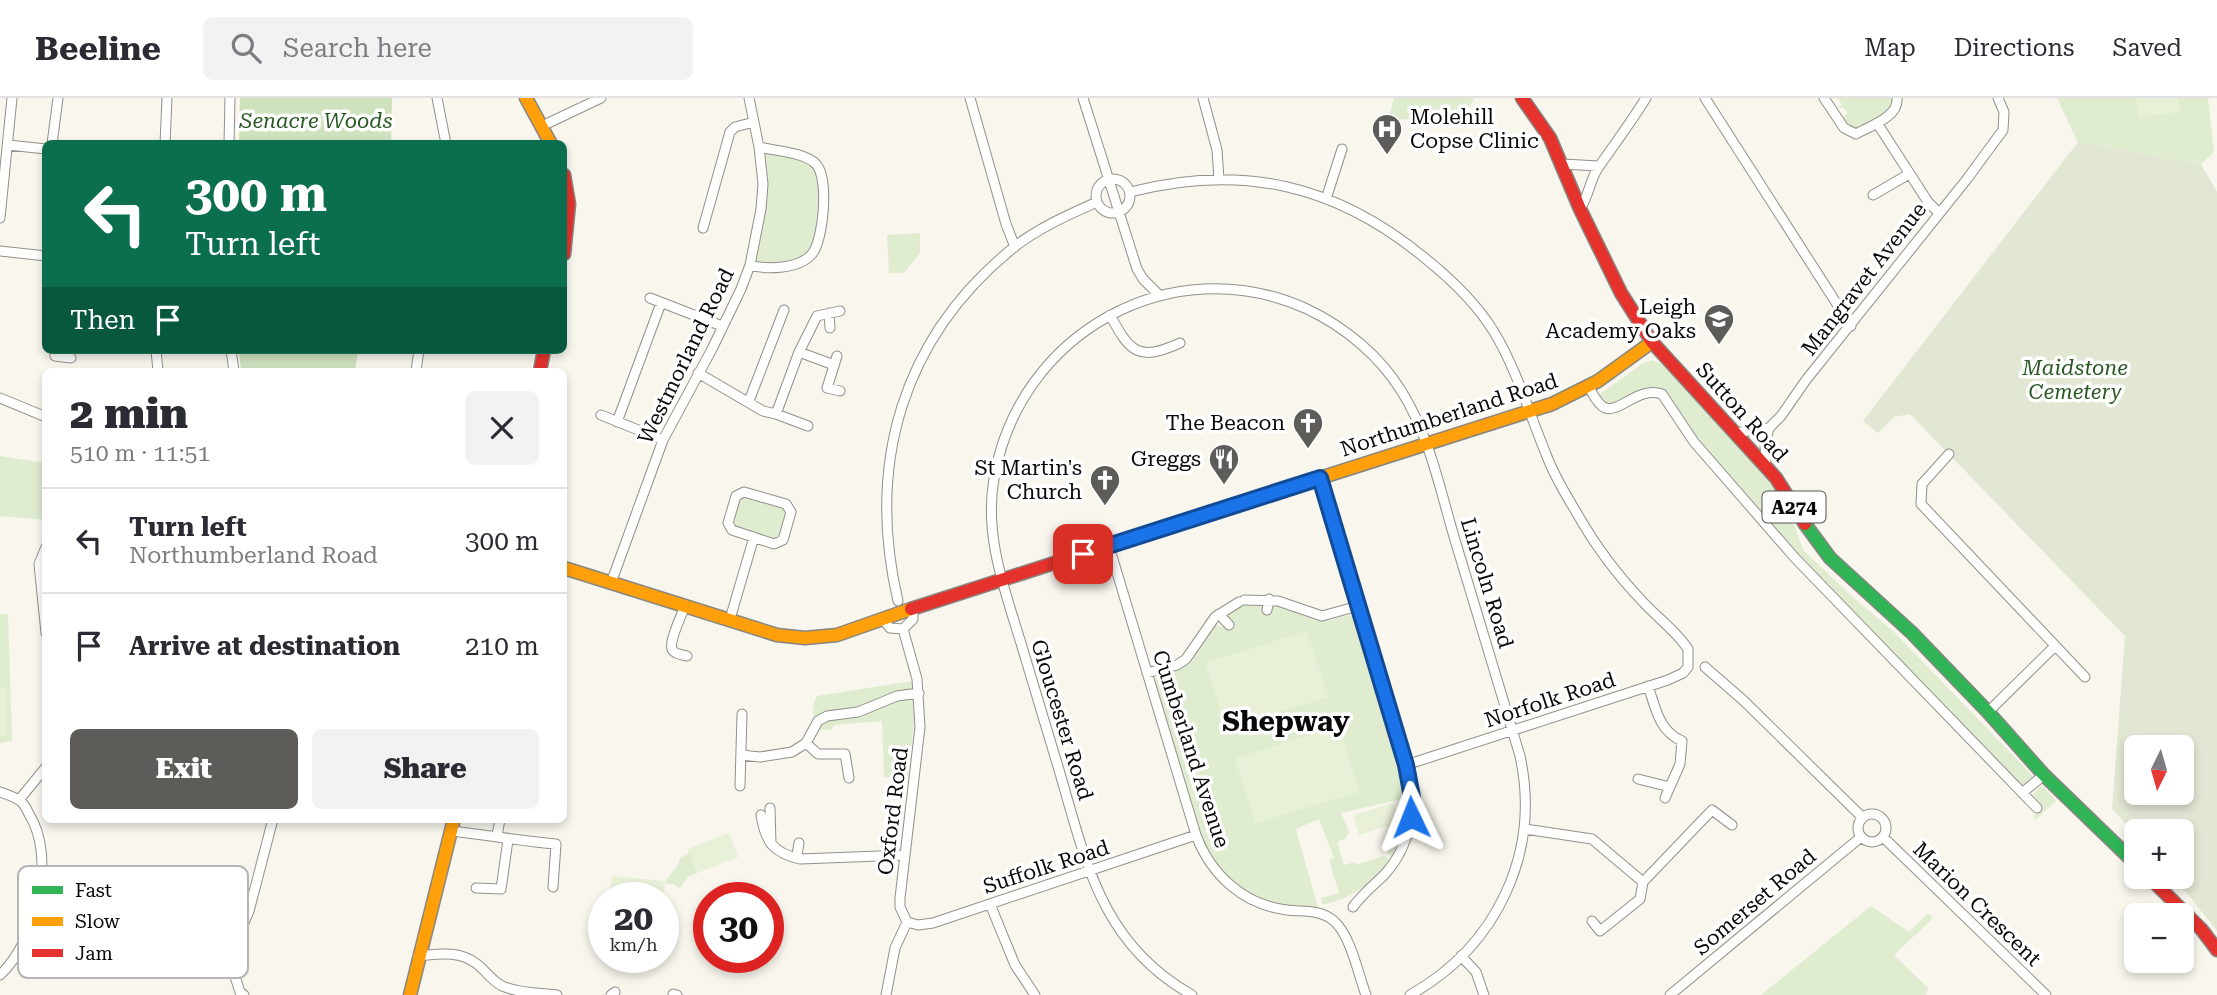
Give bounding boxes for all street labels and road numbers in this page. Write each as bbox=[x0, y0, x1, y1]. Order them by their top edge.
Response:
street label: Mangravet Avenue bbox=[1797, 198, 1931, 360]
street label: Westmorland Road bbox=[633, 264, 739, 448]
street label: Sutton Road bbox=[1691, 357, 1793, 467]
street label: Northumberland Road bbox=[1337, 368, 1561, 461]
road number: A274 bbox=[1762, 492, 1826, 522]
street label: Lincoln Road bbox=[1456, 515, 1518, 651]
street label: Gloucester Road bbox=[1026, 637, 1098, 804]
street label: Cumberland Avenue bbox=[1148, 647, 1234, 851]
street label: Norfolk Road bbox=[1482, 667, 1619, 732]
street label: Oxford Road bbox=[873, 745, 913, 876]
street label: Suffolk Road bbox=[980, 835, 1113, 899]
street label: Marion Crescent bbox=[1908, 837, 2046, 971]
street label: Somerset Road bbox=[1689, 844, 1821, 960]

